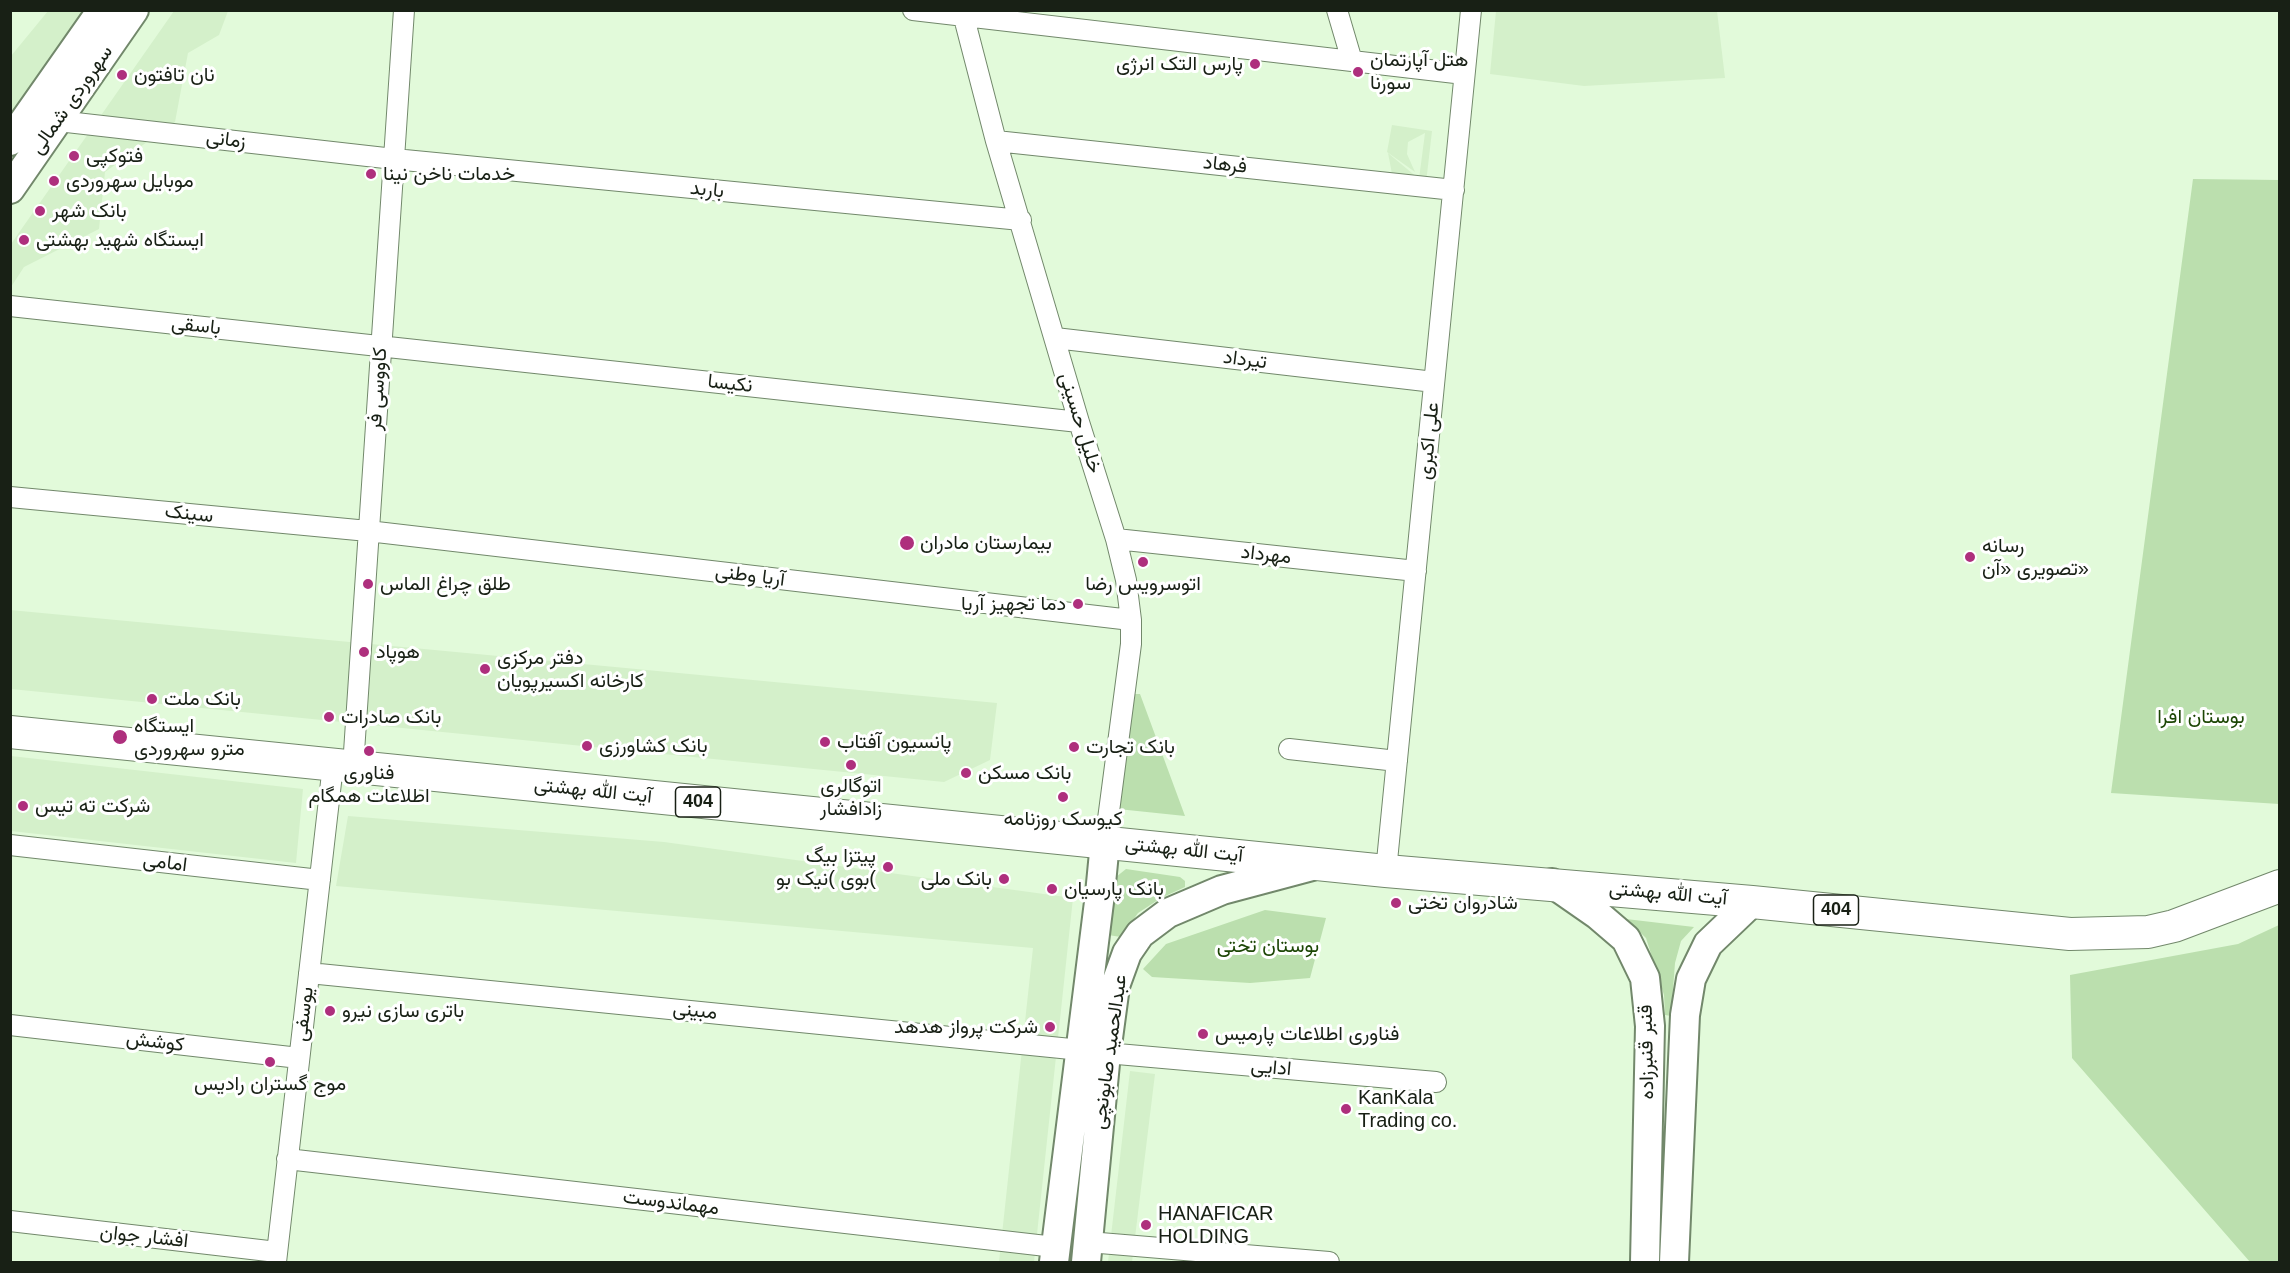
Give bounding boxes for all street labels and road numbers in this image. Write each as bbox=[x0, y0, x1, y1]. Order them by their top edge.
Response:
street label: سهروردی شمالی bbox=[26, 41, 118, 159]
street label: زمانی bbox=[205, 126, 247, 154]
street label: فرهاد bbox=[1202, 151, 1248, 179]
street label: باربد bbox=[689, 176, 725, 204]
street label: باسقی bbox=[170, 311, 222, 341]
street label: تیرداد bbox=[1222, 345, 1268, 375]
street label: کاووسی فر bbox=[363, 347, 393, 431]
street label: نکیسا bbox=[706, 370, 754, 398]
street label: خلیل حسینی bbox=[1053, 370, 1107, 476]
street label: علی‌ اکبری bbox=[1413, 401, 1445, 481]
street label: سینک bbox=[164, 500, 214, 528]
street label: مهرداد bbox=[1240, 540, 1292, 570]
street label: آریا وطنی bbox=[714, 560, 786, 592]
street label: آیت الله بهشتی bbox=[533, 773, 653, 809]
road number: 404 bbox=[676, 787, 720, 817]
street label: آیت الله بهشتی bbox=[1124, 832, 1244, 868]
street label: امامی bbox=[141, 848, 189, 878]
street label: آیت الله بهشتی bbox=[1608, 877, 1728, 911]
road number: 404 bbox=[1814, 895, 1858, 925]
street label: عبدالحمید صابونچی bbox=[1087, 973, 1133, 1131]
street label: یوسفی bbox=[289, 985, 319, 1043]
street label: مبینی bbox=[672, 997, 718, 1025]
street label: قنبر قنبرزاده bbox=[1634, 1004, 1660, 1100]
street label: کوشش bbox=[125, 1027, 185, 1057]
street label: ادایی bbox=[1250, 1054, 1292, 1082]
street label: مهماندوست bbox=[621, 1185, 721, 1221]
street label: افشار جوان bbox=[99, 1220, 189, 1254]

